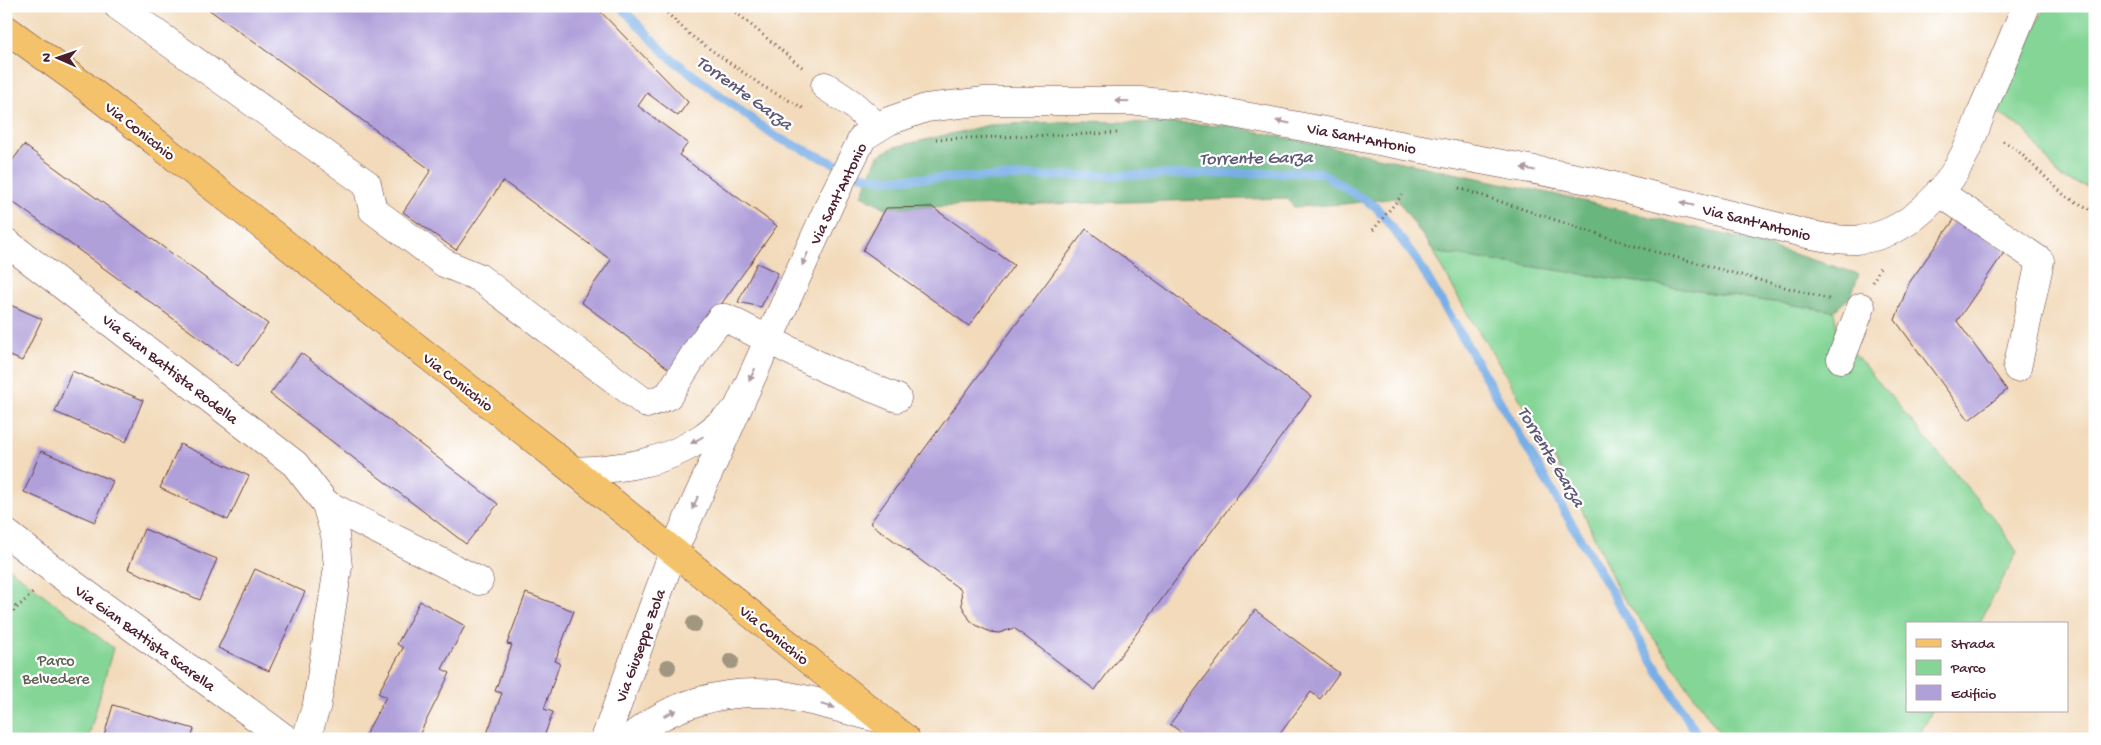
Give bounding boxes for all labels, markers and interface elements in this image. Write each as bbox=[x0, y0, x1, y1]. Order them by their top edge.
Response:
north arrow bbox=[32, 32, 82, 82]
water label: Torrente Garza bbox=[691, 52, 796, 136]
text: N bbox=[39, 53, 56, 62]
one-way arrow bbox=[1114, 97, 1130, 105]
street label: Via Conicchio bbox=[99, 99, 178, 166]
one-way arrow bbox=[1274, 118, 1290, 126]
street label: Via Sant'Antonio bbox=[1304, 120, 1418, 160]
street label: Via Sant'Antonio bbox=[807, 141, 873, 249]
water label: Torrente Garza bbox=[1199, 148, 1314, 171]
one-way arrow bbox=[1521, 165, 1536, 173]
one-way arrow bbox=[1679, 200, 1694, 208]
street label: Via Sant'Antonio bbox=[1699, 202, 1812, 247]
one-way arrow bbox=[800, 252, 808, 266]
street label: Via Gian Battista Rodella bbox=[96, 311, 242, 431]
street label: Via Conicchio bbox=[417, 350, 496, 417]
one-way arrow bbox=[748, 368, 756, 382]
water label: Torrente Garza bbox=[1512, 403, 1589, 512]
one-way arrow bbox=[690, 436, 705, 444]
one-way arrow bbox=[691, 496, 699, 510]
street label: Via Gian Battista Scarella bbox=[69, 582, 219, 698]
street label: Via Giuseppe Zola bbox=[613, 586, 672, 706]
street label: Via Conicchio bbox=[733, 602, 812, 671]
legend bbox=[1906, 622, 2068, 712]
text: Strada bbox=[1951, 636, 1996, 654]
park label: Parco Belvedere bbox=[22, 653, 90, 690]
text: Parco bbox=[1950, 660, 1986, 678]
text: Edificio bbox=[1951, 686, 1997, 704]
one-way arrow bbox=[820, 702, 835, 710]
one-way arrow bbox=[663, 708, 677, 716]

